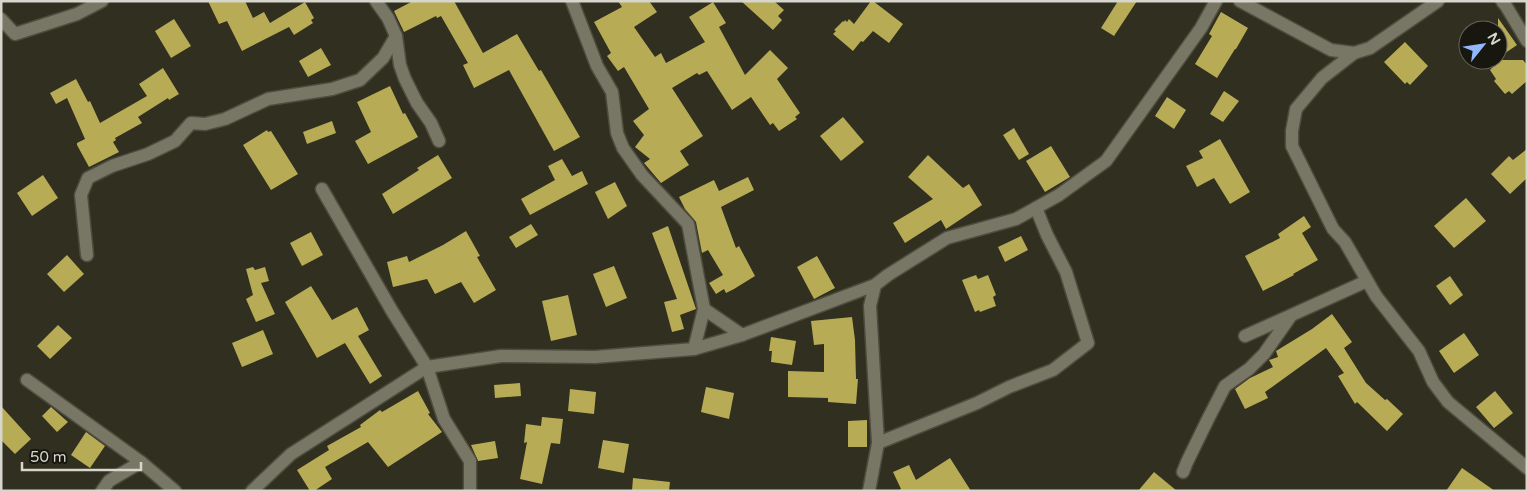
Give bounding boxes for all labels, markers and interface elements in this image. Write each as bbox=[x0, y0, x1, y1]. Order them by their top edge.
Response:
north arrow bbox=[1458, 20, 1508, 70]
text: N bbox=[1484, 30, 1504, 48]
scale bar bbox=[22, 440, 141, 472]
text: 50 m bbox=[30, 448, 67, 466]

